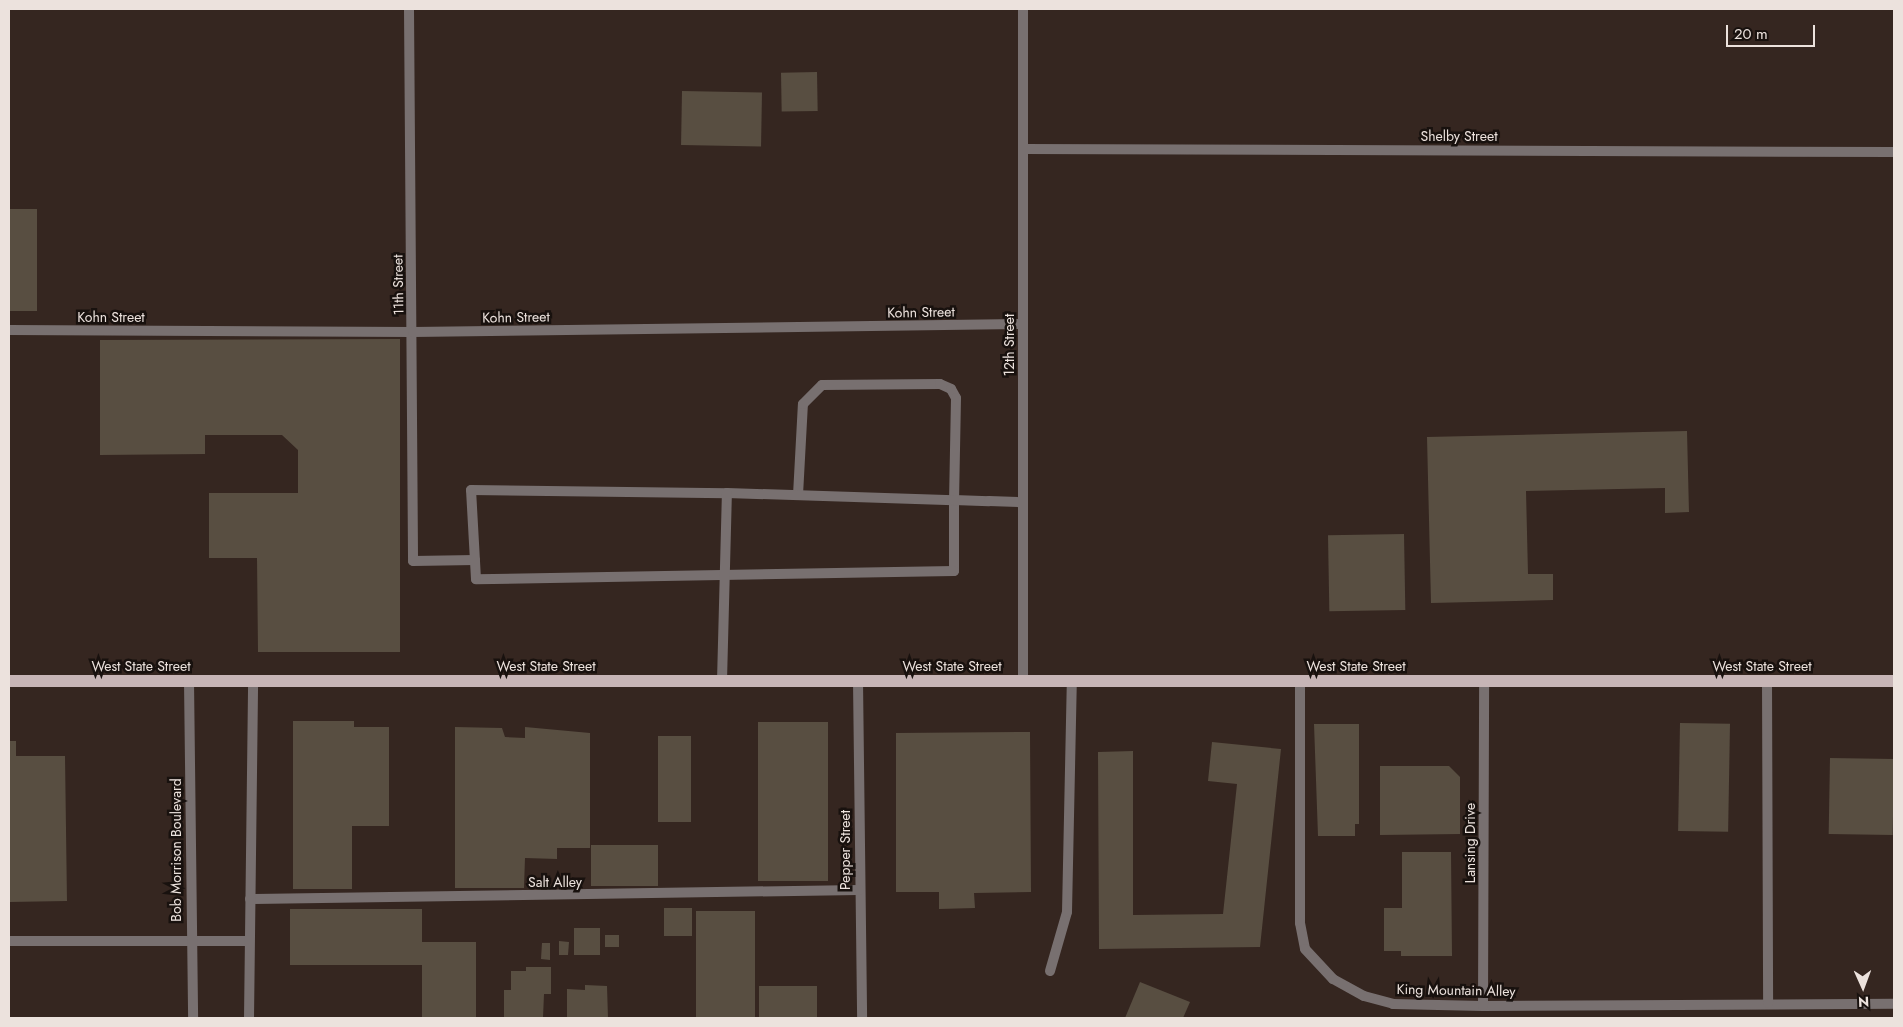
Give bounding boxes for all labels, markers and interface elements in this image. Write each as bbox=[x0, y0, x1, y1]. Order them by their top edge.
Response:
scale bar bbox=[1728, 15, 1817, 47]
text: 20 m bbox=[1734, 23, 1768, 45]
street label: Shelby Street bbox=[1421, 128, 1497, 144]
street label: 11th Street bbox=[389, 254, 407, 316]
street label: Kohn Street bbox=[887, 303, 955, 321]
street label: Kohn Street bbox=[482, 308, 550, 326]
street label: Kohn Street bbox=[77, 309, 145, 325]
street label: 12th Street bbox=[1001, 314, 1017, 376]
street label: West State Street bbox=[91, 658, 191, 674]
street label: West State Street bbox=[496, 658, 596, 674]
street label: West State Street bbox=[902, 658, 1002, 674]
street label: West State Street bbox=[1306, 658, 1406, 674]
street label: West State Street bbox=[1712, 658, 1812, 674]
street label: Bob Morrison Boulevard bbox=[168, 778, 184, 922]
street label: Lansing Drive bbox=[1462, 803, 1478, 883]
street label: Pepper Street bbox=[837, 810, 853, 890]
street label: Salt Alley bbox=[528, 874, 582, 890]
north arrow bbox=[1838, 962, 1888, 1012]
street label: King Mountain Alley bbox=[1396, 981, 1516, 999]
text: N bbox=[1858, 992, 1869, 1012]

